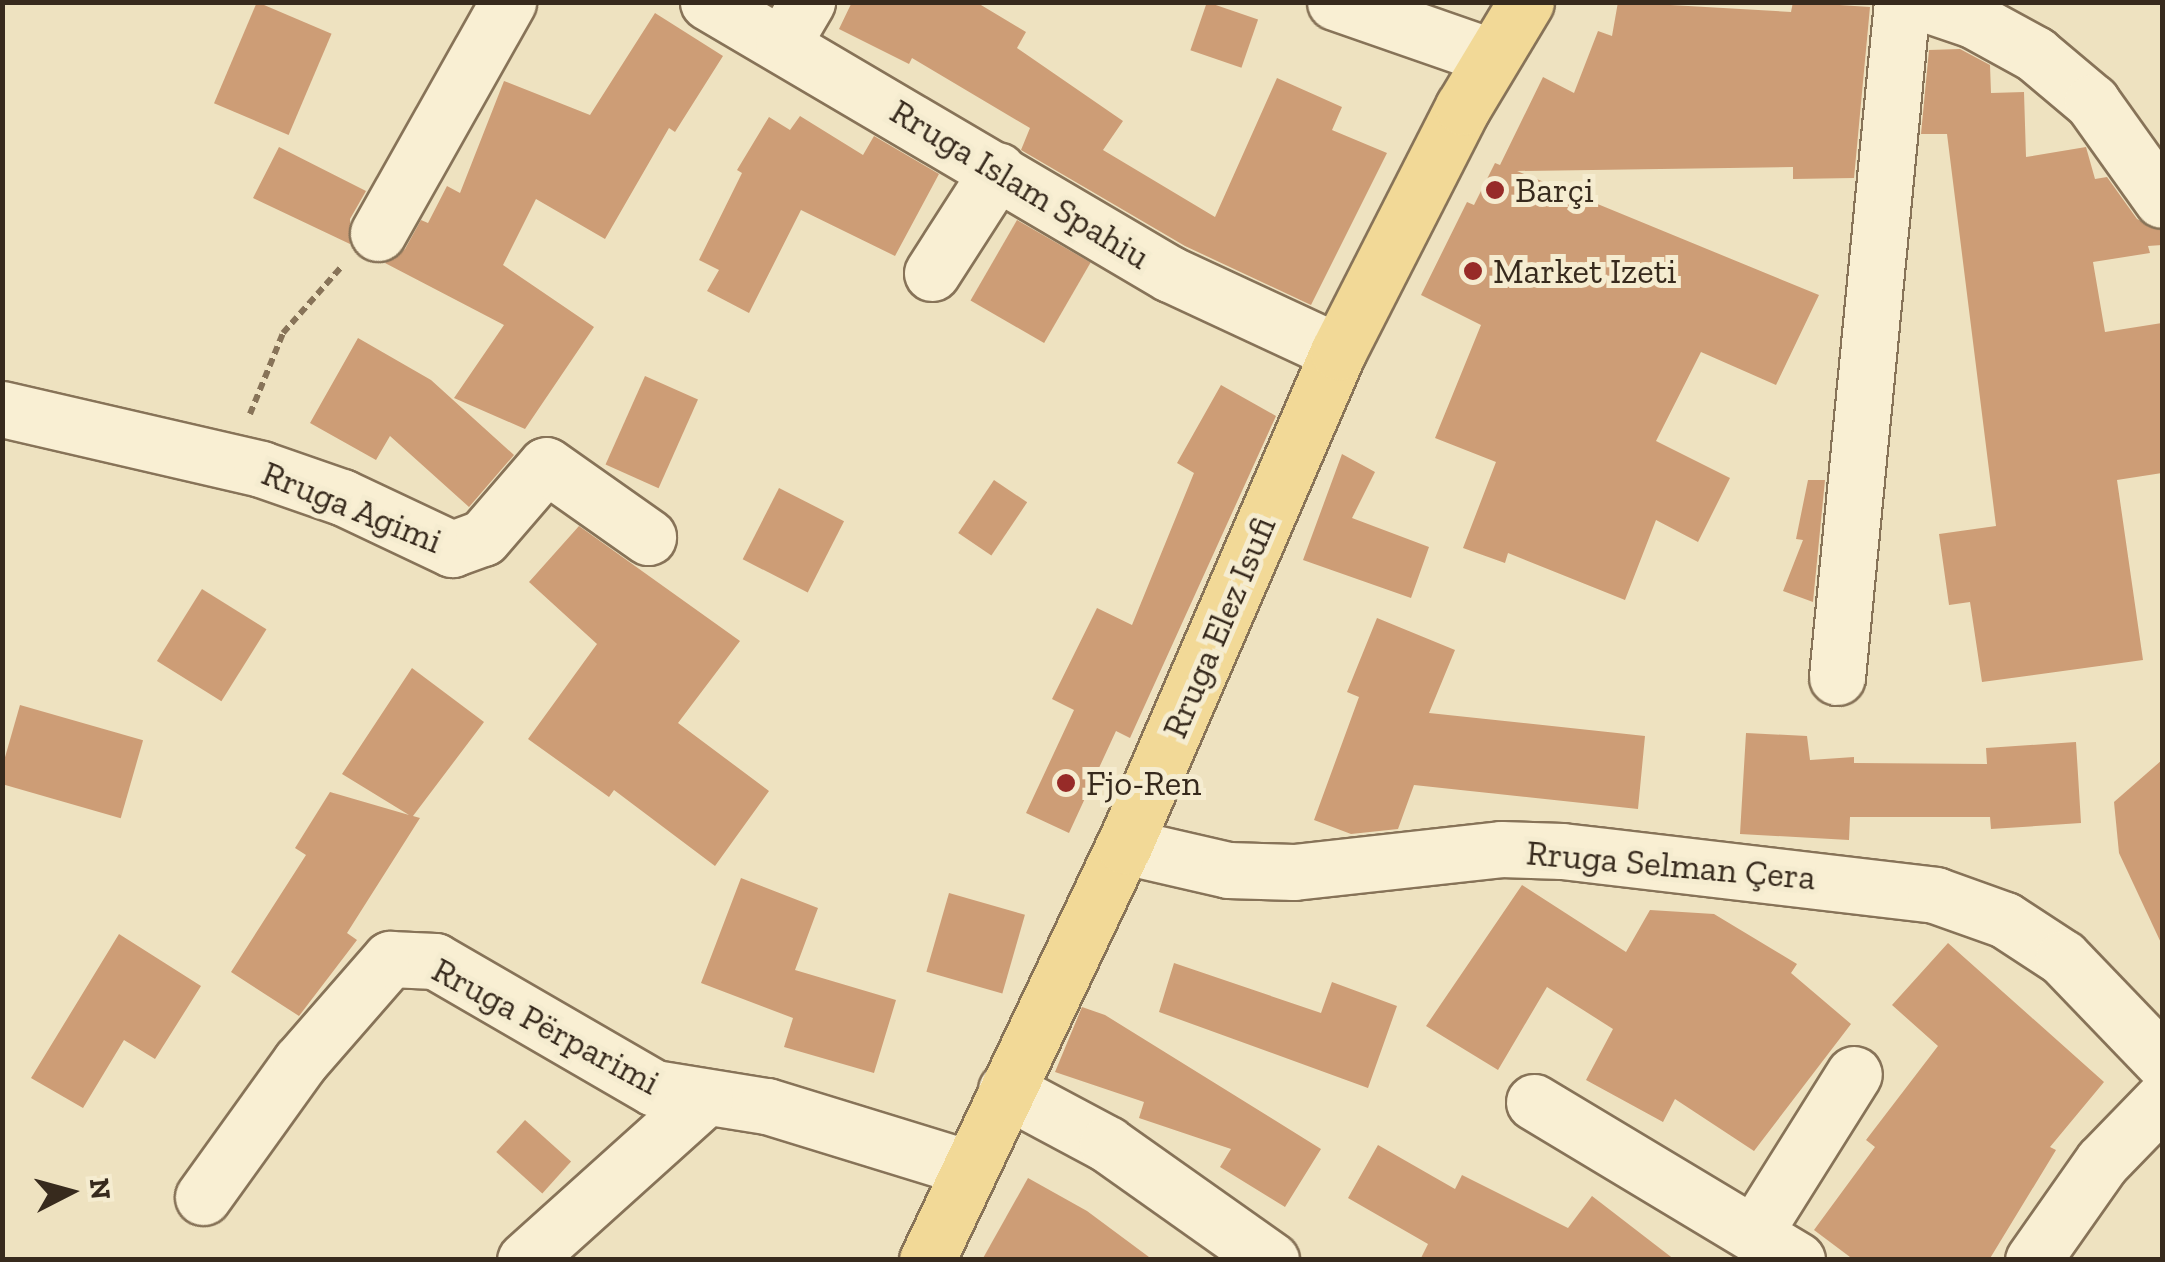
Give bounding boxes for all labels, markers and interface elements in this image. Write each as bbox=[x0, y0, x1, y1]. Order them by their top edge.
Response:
street label: Rruga Islam Spahiu bbox=[883, 90, 1157, 278]
place label: Barçi bbox=[1515, 169, 1594, 211]
marker: Barçi bbox=[1484, 179, 1506, 201]
place label: Market Izeti bbox=[1493, 250, 1676, 292]
marker: Market Izeti bbox=[1462, 260, 1484, 282]
street label: Rruga Agimi bbox=[256, 452, 448, 562]
street label: Rruga Elez Isufi bbox=[1153, 510, 1285, 744]
place label: Fjo-Ren bbox=[1086, 762, 1201, 804]
marker: Fjo-Ren bbox=[1055, 772, 1077, 794]
street label: Rruga Selman Çera bbox=[1525, 831, 1817, 899]
street label: Rruga Përparimi bbox=[425, 949, 667, 1103]
north arrow bbox=[20, 1142, 120, 1242]
text: N bbox=[83, 1177, 118, 1201]

